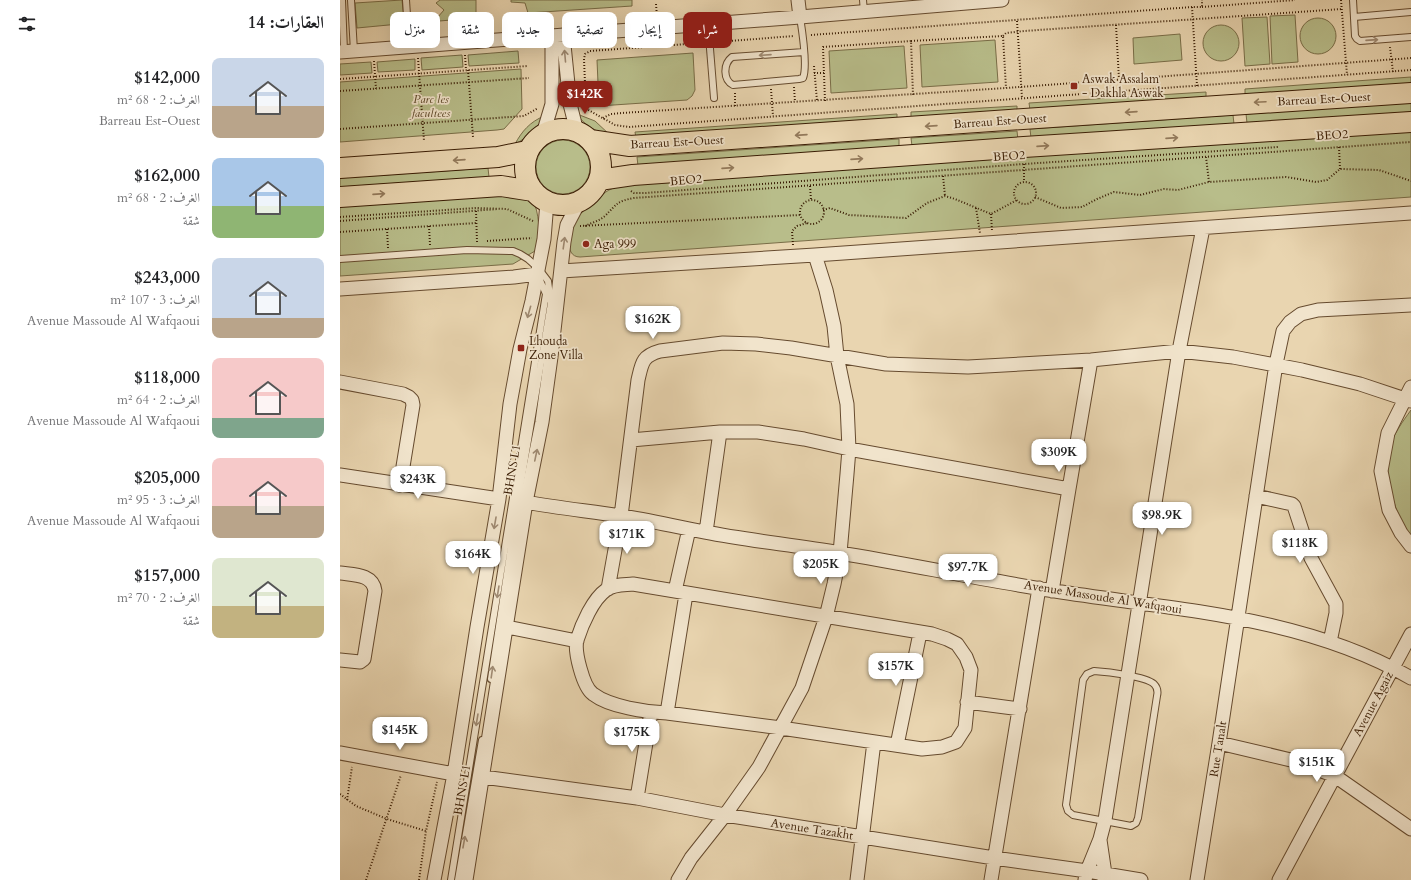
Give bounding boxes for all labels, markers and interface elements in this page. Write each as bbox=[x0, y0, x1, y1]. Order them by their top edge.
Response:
text: العقارات: 14 bbox=[248, 11, 324, 34]
chip: منزل bbox=[390, 12, 440, 48]
chip: شقة bbox=[448, 12, 494, 48]
chip: جديد bbox=[502, 12, 554, 48]
chip: تصفية bbox=[562, 12, 617, 48]
chip: إيجار bbox=[625, 12, 675, 48]
chip: شراء bbox=[683, 12, 732, 48]
icon: filters bbox=[16, 13, 38, 35]
one-way arrow bbox=[1365, 36, 1378, 43]
one-way arrow bbox=[562, 50, 569, 63]
one-way arrow bbox=[759, 52, 772, 59]
text: $142,000 bbox=[134, 66, 200, 89]
place label: Aswak Assalam - Dakhla Aswak bbox=[1082, 71, 1164, 101]
icon: home bbox=[244, 74, 292, 122]
pin: $142K bbox=[557, 81, 613, 115]
marker: Aswak Assalam - Dakhla Aswak bbox=[1069, 81, 1079, 91]
text: $142K bbox=[566, 85, 604, 103]
street label: Barreau Est-Ouest bbox=[1277, 89, 1371, 109]
text: الغرف: 2 · 68 m² bbox=[117, 91, 200, 109]
park label: Parc les facultees bbox=[409, 91, 450, 121]
one-way arrow bbox=[1254, 99, 1267, 106]
one-way arrow bbox=[1125, 108, 1138, 115]
street label: Barreau Est-Ouest bbox=[953, 110, 1047, 132]
text: Barreau Est-Ouest bbox=[99, 112, 200, 130]
one-way arrow bbox=[925, 123, 938, 130]
street label: BEO2 bbox=[1315, 126, 1349, 144]
one-way arrow bbox=[795, 131, 808, 138]
street label: Barreau Est-Ouest bbox=[630, 132, 724, 152]
one-way arrow bbox=[1166, 134, 1179, 141]
one-way arrow bbox=[1036, 142, 1049, 149]
street label: BEO2 bbox=[992, 147, 1026, 165]
one-way arrow bbox=[850, 155, 863, 162]
one-way arrow bbox=[453, 156, 466, 163]
text: $162,000 bbox=[134, 164, 200, 187]
one-way arrow bbox=[721, 165, 734, 172]
street label: BEO2 bbox=[669, 171, 703, 189]
icon: home bbox=[244, 174, 292, 222]
text: الغرف: 2 · 68 m² bbox=[117, 189, 200, 207]
one-way arrow bbox=[372, 191, 385, 198]
text: شقة bbox=[183, 212, 200, 230]
place label: Aga 999 bbox=[594, 236, 636, 252]
one-way arrow bbox=[560, 237, 568, 250]
marker: Aga 999 bbox=[581, 239, 591, 249]
text: $243,000 bbox=[134, 266, 200, 289]
icon: home bbox=[244, 274, 292, 322]
text: الغرف: 3 · 107 m² bbox=[110, 291, 200, 309]
one-way arrow bbox=[525, 305, 532, 318]
pin: $162K bbox=[625, 306, 681, 340]
text: $162K bbox=[634, 310, 672, 328]
text: Avenue Massoude Al Wafqaoui bbox=[27, 312, 200, 330]
place label: Lhouda Zone Villa bbox=[529, 333, 584, 363]
marker: Lhouda Zone Villa bbox=[516, 343, 526, 353]
text: $118,000 bbox=[134, 366, 200, 389]
icon: home bbox=[244, 374, 292, 422]
text: الغرف: 2 · 64 m² bbox=[117, 391, 200, 409]
text: Avenue Massoude Al Wafqaoui bbox=[27, 412, 200, 430]
pin: $309K bbox=[1031, 439, 1087, 473]
street label: BHNS L1 bbox=[500, 443, 524, 497]
text: $309K bbox=[1040, 443, 1078, 461]
one-way arrow bbox=[533, 449, 541, 462]
text: $205,000 bbox=[134, 466, 200, 489]
pin: $243K bbox=[390, 466, 446, 500]
text: $243K bbox=[399, 470, 437, 488]
icon: home bbox=[244, 474, 292, 522]
text: الغرف: 3 · 95 m² bbox=[117, 491, 200, 509]
pin: $98.9K bbox=[1129, 502, 1195, 536]
text: $98.9K bbox=[1142, 506, 1182, 524]
text: Avenue Massoude Al Wafqaoui bbox=[27, 512, 200, 530]
one-way arrow bbox=[491, 516, 499, 529]
pin: $171K bbox=[599, 521, 655, 555]
text: $171K bbox=[608, 525, 646, 543]
pin: $118K bbox=[1272, 530, 1328, 564]
text: $118K bbox=[1281, 534, 1319, 552]
pin: $164K bbox=[445, 541, 501, 575]
text: $164K bbox=[454, 545, 492, 563]
pin: $205K bbox=[793, 551, 849, 585]
pin: $97.7K bbox=[935, 554, 1001, 588]
text: $205K bbox=[802, 555, 840, 573]
text: $97.7K bbox=[948, 558, 988, 576]
text: $157,000 bbox=[134, 564, 200, 587]
icon: home bbox=[244, 574, 292, 622]
street label: Avenue Massoude Al Wafqaoui bbox=[1023, 577, 1184, 617]
one-way arrow bbox=[494, 585, 502, 598]
text: الغرف: 2 · 70 m² bbox=[117, 589, 200, 607]
text: شقة bbox=[183, 612, 200, 630]
pin: $157K bbox=[868, 653, 924, 687]
text: $157K bbox=[877, 657, 915, 675]
one-way arrow bbox=[488, 666, 496, 679]
street label: Avenue Agaiz bbox=[1349, 668, 1397, 739]
one-way arrow bbox=[473, 713, 481, 726]
pin: $145K bbox=[372, 717, 428, 751]
pin: $175K bbox=[604, 719, 660, 753]
street label: Rue Tanalt bbox=[1206, 720, 1230, 778]
text: $145K bbox=[381, 721, 419, 739]
text: $175K bbox=[613, 723, 651, 741]
pin: $151K bbox=[1289, 749, 1345, 783]
text: $151K bbox=[1298, 753, 1336, 771]
street label: BHNS L1 bbox=[450, 763, 474, 817]
street label: Avenue Tazakht bbox=[770, 815, 855, 843]
one-way arrow bbox=[460, 835, 468, 848]

